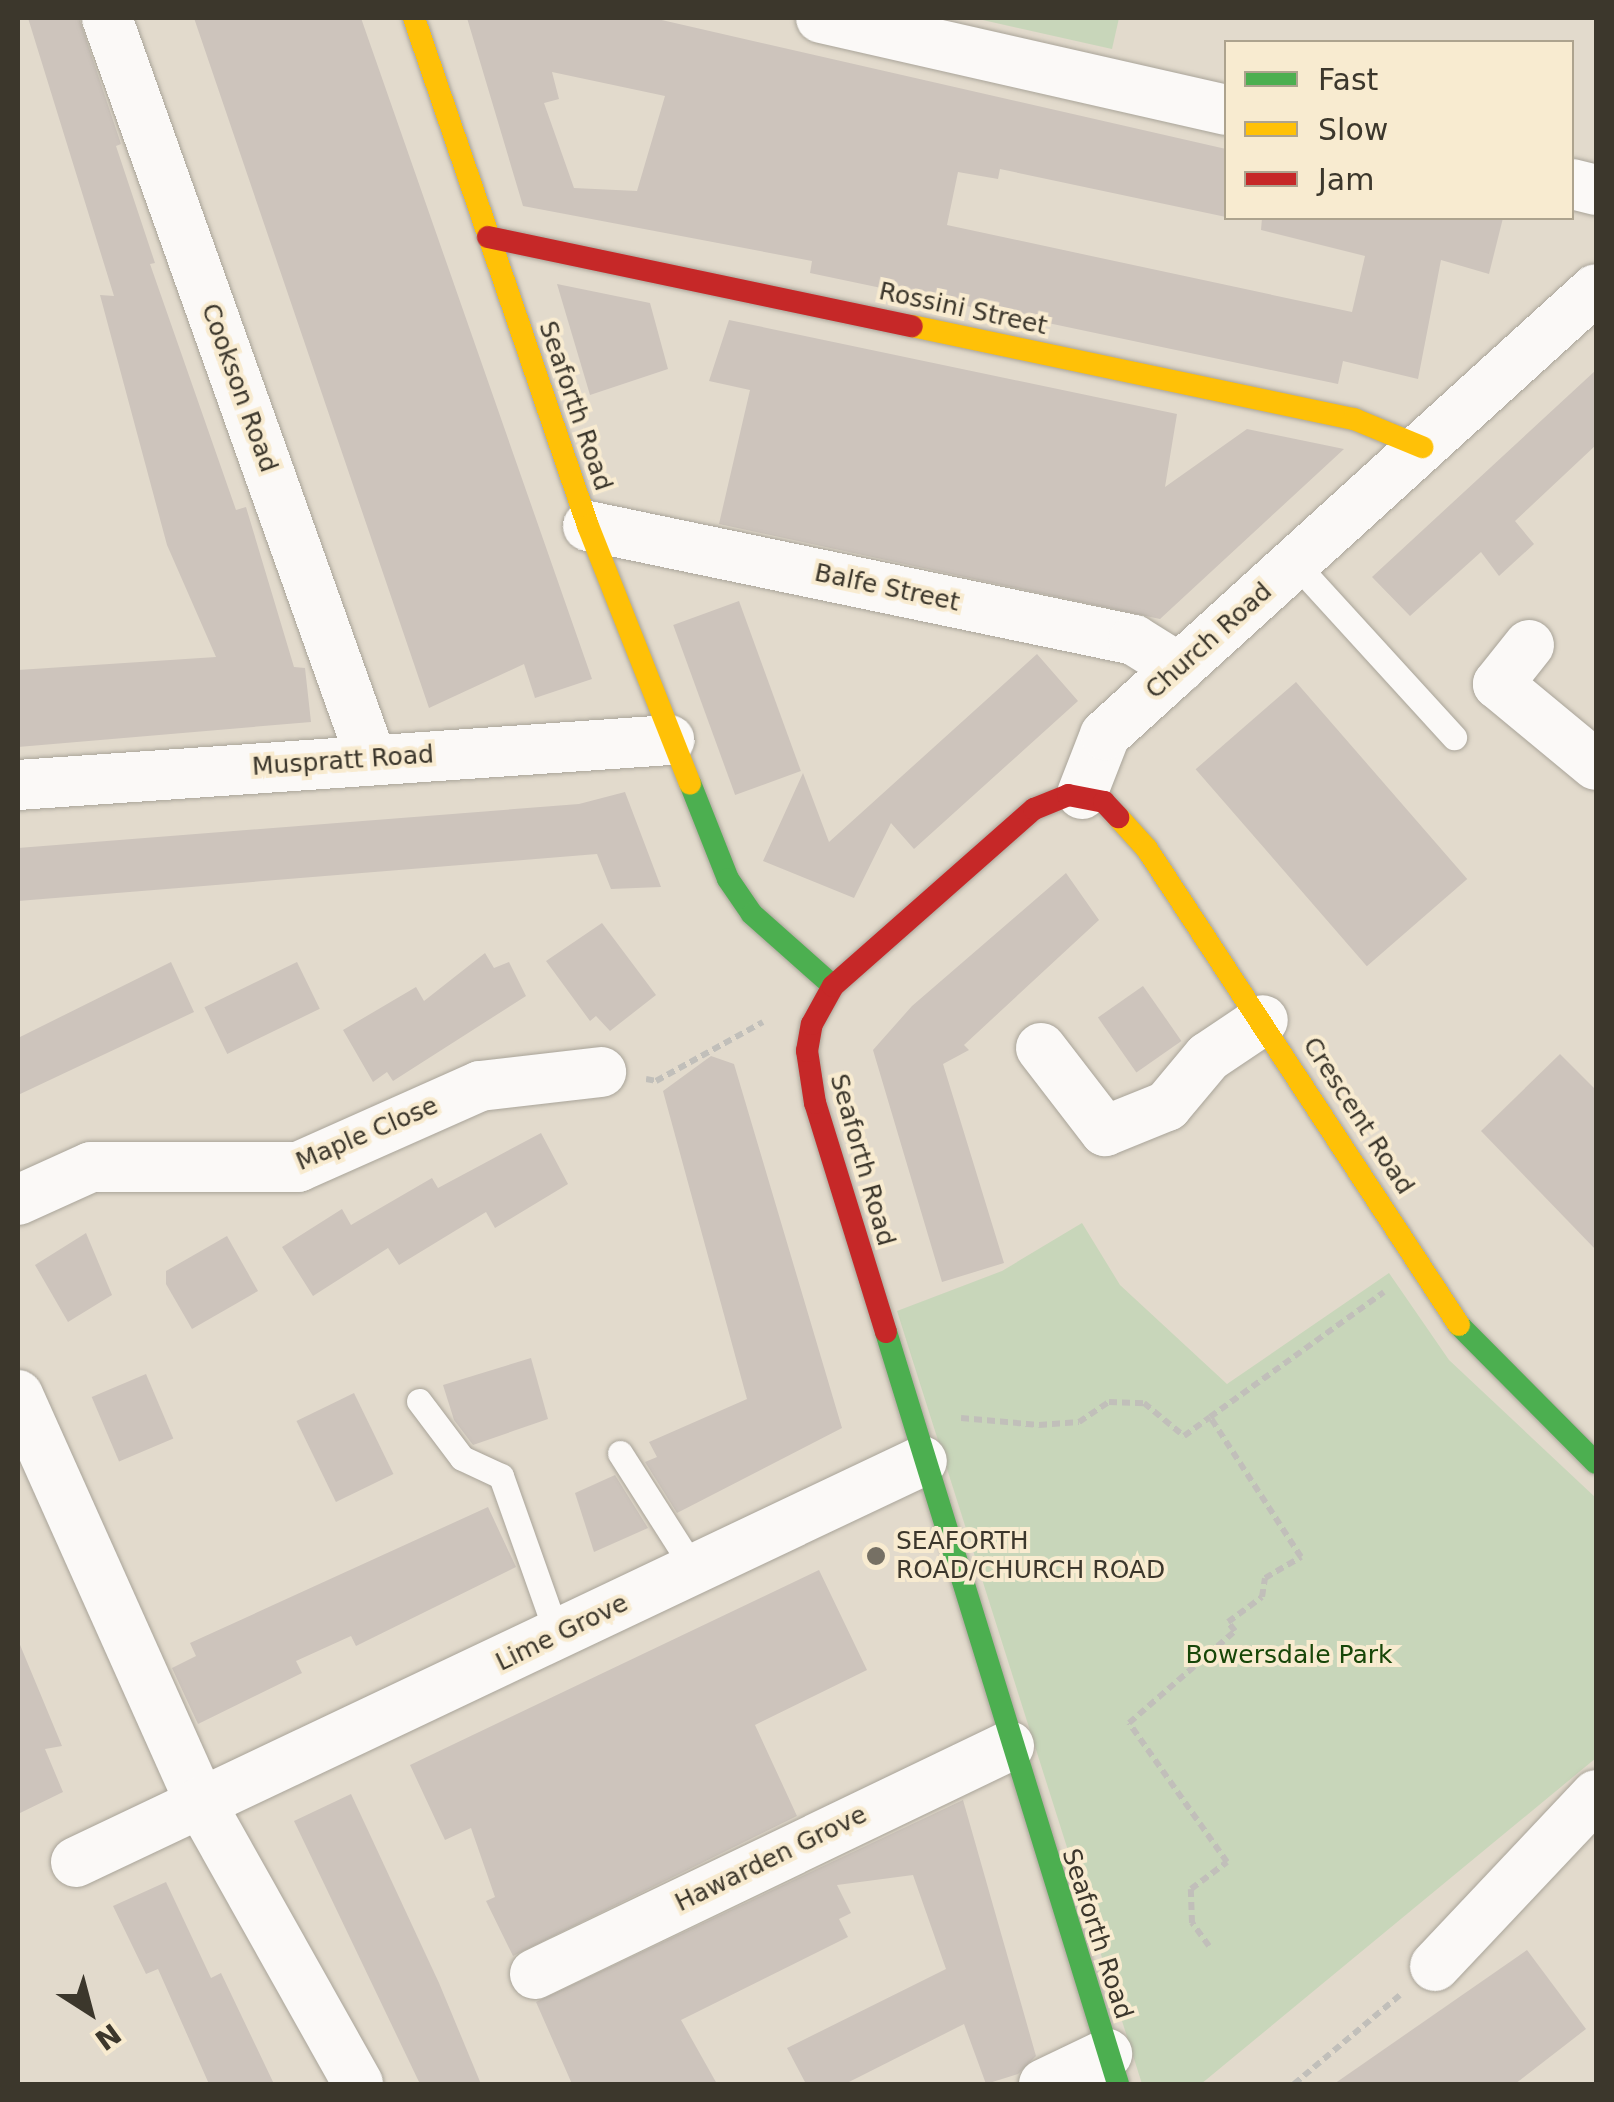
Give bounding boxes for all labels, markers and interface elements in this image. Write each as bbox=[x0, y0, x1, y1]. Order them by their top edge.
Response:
legend bbox=[1224, 40, 1574, 220]
text: Fast bbox=[1318, 62, 1378, 97]
text: Slow bbox=[1318, 112, 1388, 147]
text: Jam bbox=[1318, 162, 1374, 197]
street label: Rossini Street bbox=[876, 277, 1050, 341]
street label: Cookson Road bbox=[195, 300, 283, 476]
street label: Seaforth Road bbox=[532, 317, 618, 495]
street label: Balfe Street bbox=[812, 558, 962, 618]
street label: Church Road bbox=[1140, 577, 1278, 705]
street label: Muspratt Road bbox=[251, 740, 435, 782]
street label: Crescent Road bbox=[1296, 1032, 1420, 1200]
street label: Seaforth Road bbox=[823, 1071, 901, 1249]
street label: Maple Close bbox=[292, 1091, 442, 1177]
place label: SEAFORTH ROAD/CHURCH ROAD bbox=[896, 1527, 1165, 1586]
marker: SEAFORTH ROAD/CHURCH ROAD bbox=[865, 1545, 887, 1567]
street label: Lime Grove bbox=[491, 1588, 633, 1678]
park label: Bowersdale Park bbox=[1185, 1640, 1393, 1670]
street label: Hawarden Grove bbox=[670, 1800, 872, 1918]
street label: Seaforth Road bbox=[1055, 1845, 1139, 2023]
north arrow bbox=[40, 1962, 140, 2062]
text: N bbox=[89, 2016, 127, 2057]

